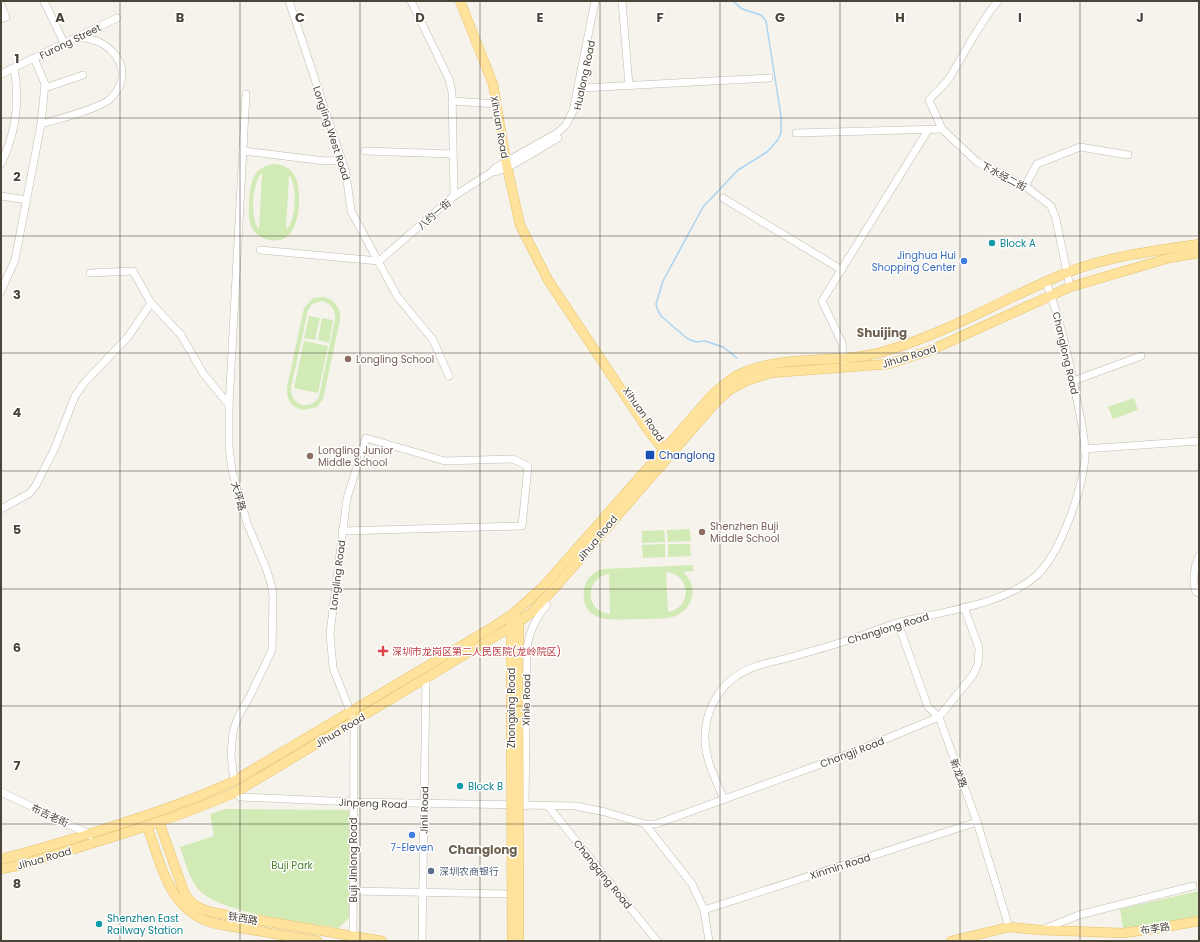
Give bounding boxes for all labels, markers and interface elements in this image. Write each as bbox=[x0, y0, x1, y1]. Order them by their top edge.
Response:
text: A bbox=[55, 8, 65, 27]
text: B bbox=[176, 8, 185, 27]
text: C bbox=[295, 8, 305, 27]
text: D bbox=[415, 8, 425, 27]
text: E bbox=[536, 8, 544, 27]
text: F bbox=[656, 8, 664, 27]
text: G bbox=[775, 8, 785, 27]
text: H bbox=[895, 8, 905, 27]
text: I bbox=[1018, 8, 1022, 27]
text: J bbox=[1136, 8, 1144, 27]
street label: Furong Street bbox=[37, 20, 104, 63]
street label: Hualong Road bbox=[570, 39, 599, 111]
text: 1 bbox=[15, 49, 19, 68]
street label: Longling West Road bbox=[309, 84, 354, 182]
street label: Xihuan Road bbox=[487, 95, 512, 160]
street label: 下水经二街 bbox=[978, 158, 1029, 195]
text: 2 bbox=[13, 167, 21, 186]
street label: 八约一街 bbox=[414, 196, 454, 233]
place label: Block A bbox=[1000, 236, 1036, 251]
marker: Block A bbox=[987, 238, 997, 248]
place label: Jinghua Hui Shopping Center bbox=[872, 248, 956, 275]
marker: Jinghua Hui Shopping Center bbox=[959, 256, 969, 266]
text: 3 bbox=[13, 285, 21, 304]
street label: Changlong Road bbox=[1049, 310, 1082, 396]
district label: Shuijing bbox=[857, 324, 907, 341]
street label: Jihua Road bbox=[880, 341, 938, 372]
place label: Longling School bbox=[356, 352, 434, 367]
marker: Longling School bbox=[343, 354, 353, 364]
street label: Xihuan Road bbox=[619, 384, 668, 445]
text: 4 bbox=[13, 403, 22, 422]
place label: Longling Junior Middle School bbox=[318, 443, 394, 470]
place label: Changlong bbox=[659, 448, 715, 463]
marker: Changlong bbox=[644, 449, 656, 461]
marker: Longling Junior Middle School bbox=[305, 451, 315, 461]
street label: 大坪路 bbox=[227, 480, 250, 513]
street label: Jihua Road bbox=[574, 512, 621, 565]
place label: Shenzhen Buji Middle School bbox=[710, 519, 780, 546]
text: 5 bbox=[13, 520, 21, 539]
marker: Shenzhen Buji Middle School bbox=[697, 527, 707, 537]
street label: Longling Road bbox=[326, 539, 349, 611]
street label: Changlong Road bbox=[845, 609, 931, 648]
text: 6 bbox=[13, 638, 21, 657]
place label: 深圳市龙岗区第二人民医院(龙岭院区) bbox=[392, 644, 561, 659]
marker: 深圳市龙岗区第二人民医院(龙岭院区) bbox=[377, 645, 389, 657]
street label: Zhongxing Road bbox=[504, 668, 519, 748]
street label: Xinle Road bbox=[519, 674, 534, 726]
street label: Jihua Road bbox=[312, 710, 368, 751]
street label: Changji Road bbox=[818, 733, 886, 772]
text: 7 bbox=[14, 756, 21, 775]
street label: 新龙路 bbox=[946, 757, 971, 790]
place label: Block B bbox=[468, 779, 503, 794]
marker: Block B bbox=[455, 781, 465, 791]
street label: Jinli Road bbox=[417, 786, 432, 834]
street label: Jinpeng Road bbox=[338, 795, 408, 812]
street label: 布吉老街 bbox=[28, 800, 71, 831]
street label: Buji Jinlong Road bbox=[346, 818, 361, 903]
marker: 7-Eleven bbox=[407, 830, 417, 840]
street label: Changqing Road bbox=[570, 837, 635, 912]
place label: 7-Eleven bbox=[391, 840, 433, 855]
district label: Changlong bbox=[448, 841, 518, 858]
street label: Jihua Road bbox=[15, 844, 73, 873]
street label: Xinmin Road bbox=[808, 850, 872, 883]
park label: Buji Park bbox=[271, 858, 314, 873]
place label: 深圳农商银行 bbox=[439, 864, 499, 879]
marker: 深圳农商银行 bbox=[426, 866, 436, 876]
text: 8 bbox=[13, 874, 21, 893]
street label: 铁西路 bbox=[227, 909, 259, 928]
place label: Shenzhen East Railway Station bbox=[107, 911, 183, 938]
marker: Shenzhen East Railway Station bbox=[94, 919, 104, 929]
street label: 布李路 bbox=[1139, 919, 1171, 938]

